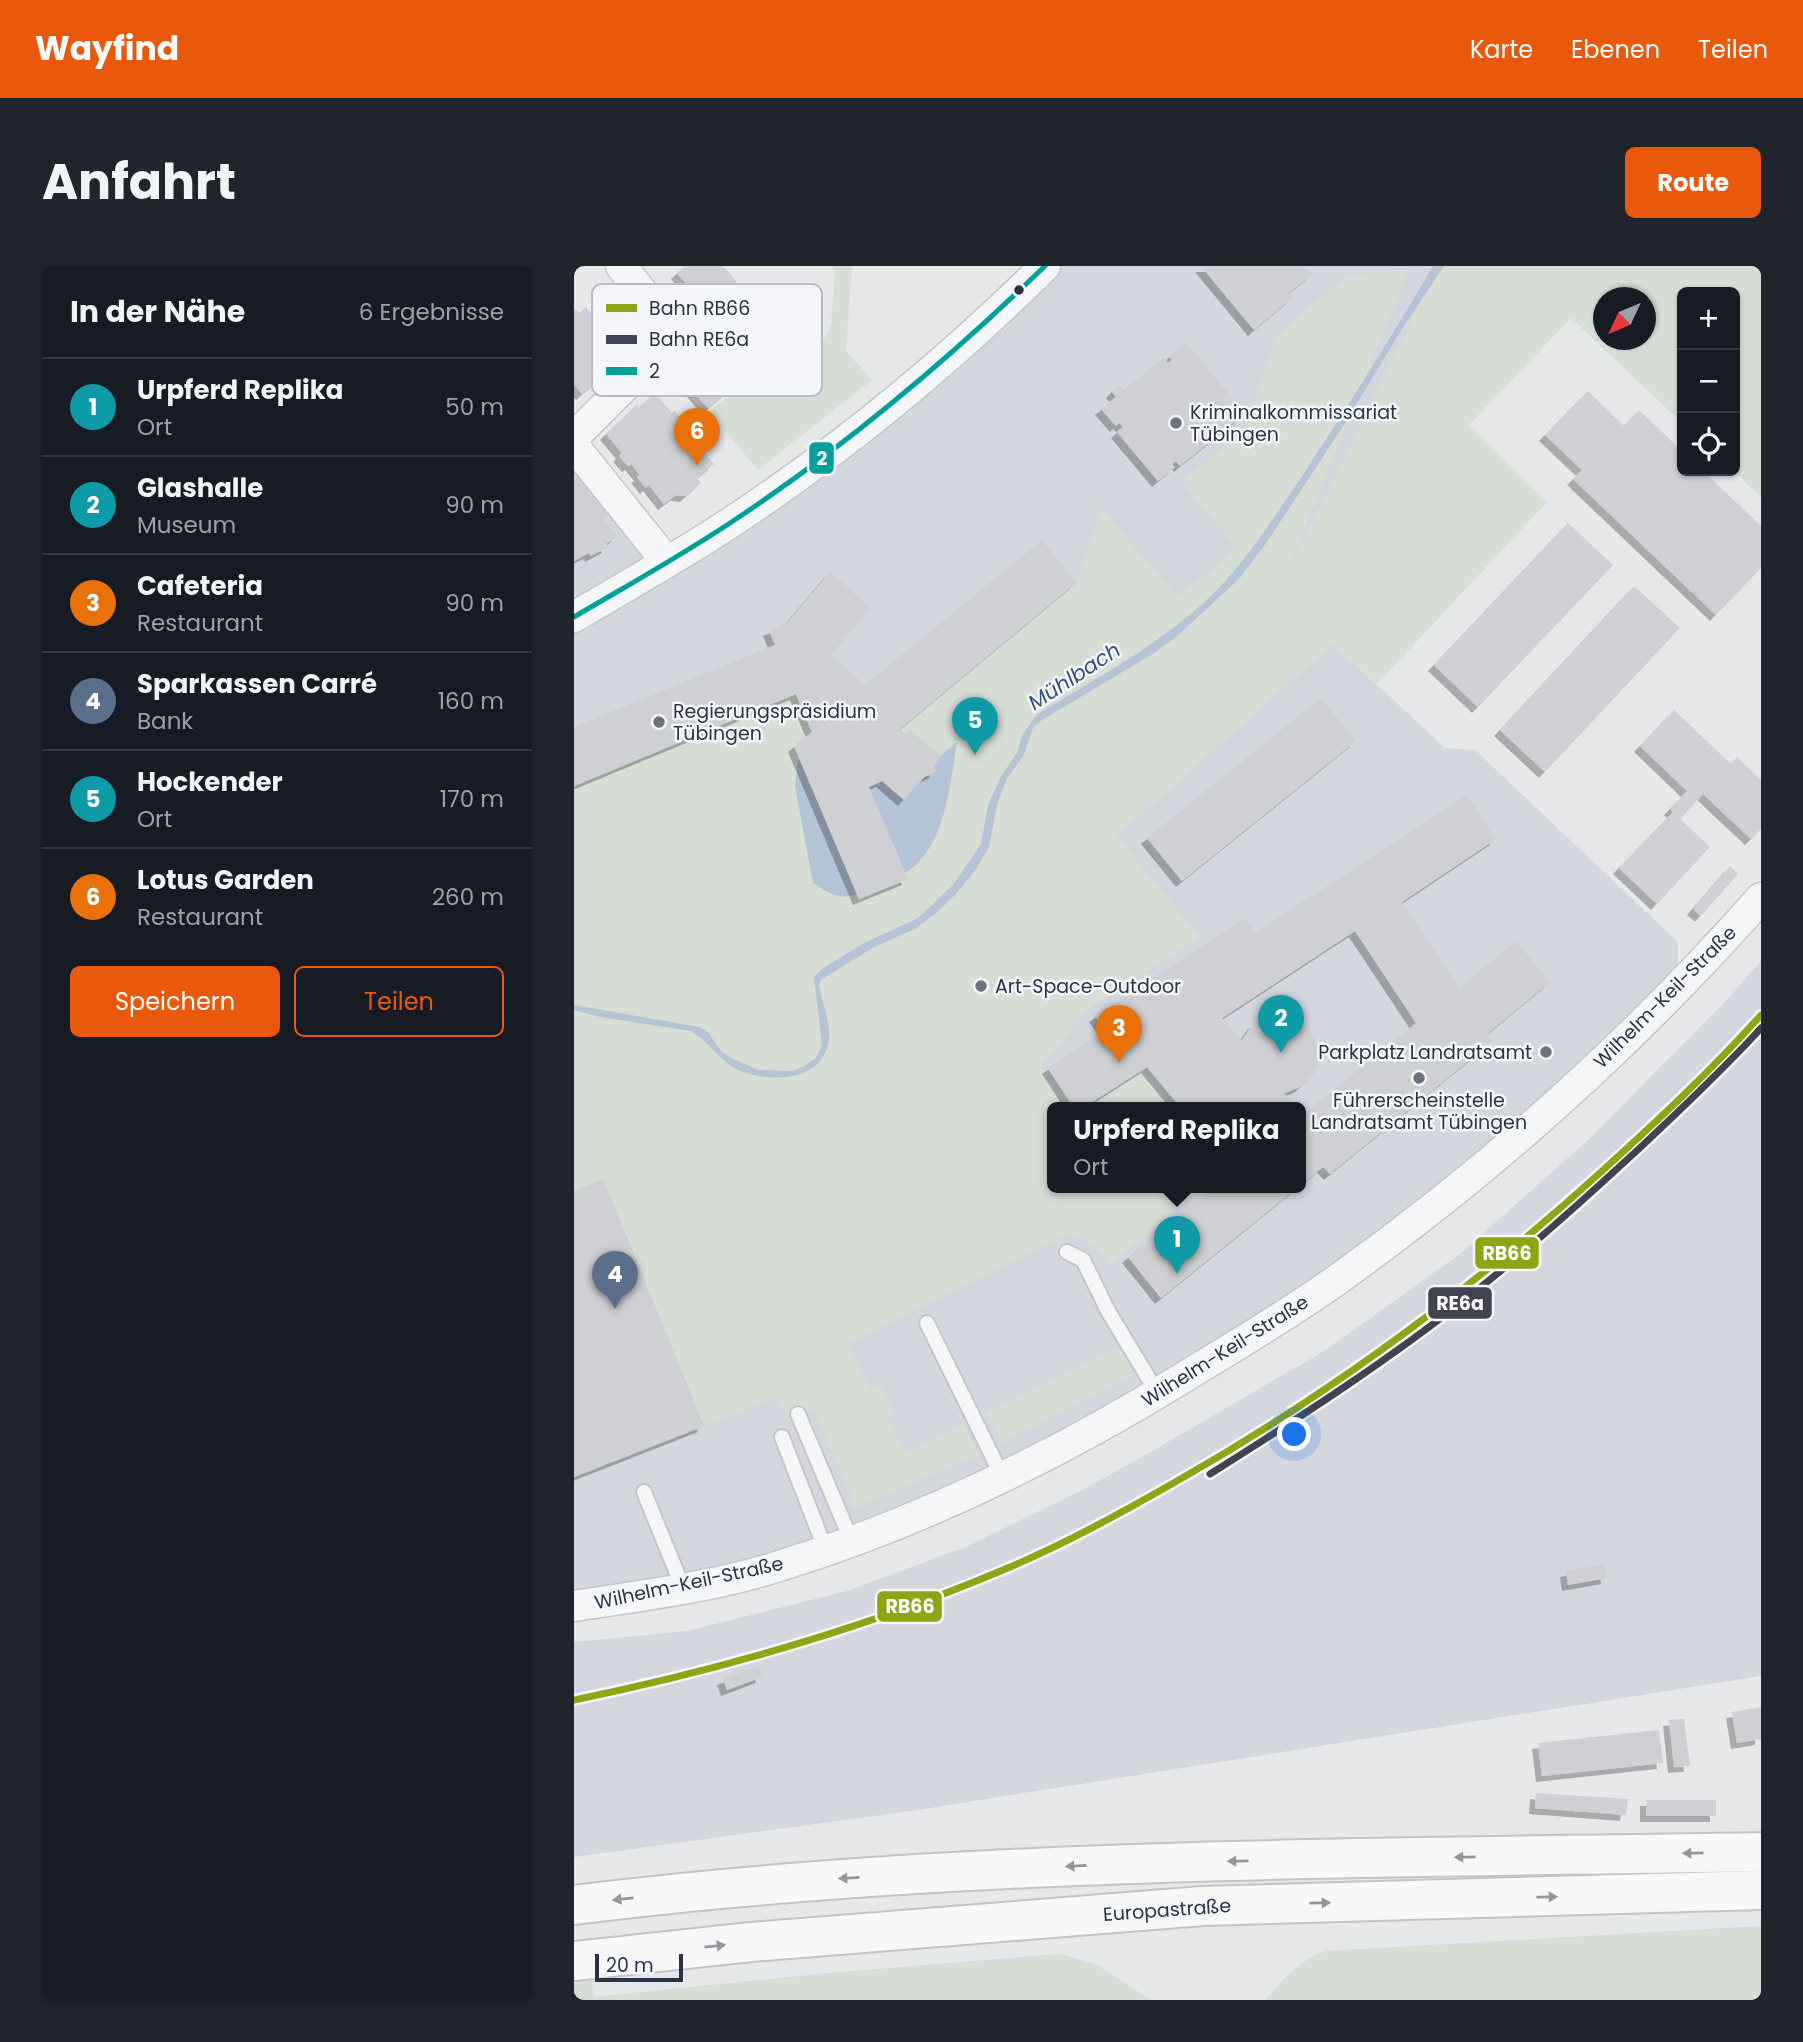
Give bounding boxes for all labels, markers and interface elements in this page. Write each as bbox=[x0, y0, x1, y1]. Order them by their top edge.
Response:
text: Wayfind bbox=[35, 25, 179, 72]
text: Karte bbox=[1470, 33, 1533, 66]
text: Ebenen bbox=[1571, 33, 1660, 66]
text: Teilen bbox=[1698, 33, 1768, 66]
button: Route bbox=[1625, 147, 1761, 218]
text: Anfahrt bbox=[42, 148, 236, 216]
unlabelled marker bbox=[1012, 283, 1026, 297]
legend bbox=[592, 284, 822, 396]
north arrow bbox=[1593, 287, 1656, 350]
map controls bbox=[1677, 287, 1740, 476]
button: + bbox=[1677, 287, 1740, 350]
text: In der Nähe bbox=[70, 290, 245, 333]
text: Bahn RB66 bbox=[649, 295, 750, 322]
text: 6 Ergebnisse bbox=[359, 296, 504, 328]
text: Bahn RE6a bbox=[649, 326, 749, 353]
button: − bbox=[1677, 350, 1740, 413]
text: 2 bbox=[649, 358, 660, 385]
text: Urpferd Replika bbox=[137, 372, 343, 408]
text: 1 bbox=[89, 391, 97, 423]
text: 50 m bbox=[445, 391, 504, 423]
place label: Kriminalkommissariat Tübingen bbox=[1190, 399, 1397, 448]
pin: 6 bbox=[674, 408, 720, 466]
text: Ort bbox=[137, 411, 172, 443]
button: locate bbox=[1677, 413, 1740, 476]
marker: Kriminalkommissariat Tübingen bbox=[1168, 415, 1184, 431]
line badge: 2 bbox=[808, 441, 835, 475]
text: 2 bbox=[817, 445, 828, 472]
text: Glashalle bbox=[137, 470, 263, 506]
text: 2 bbox=[86, 489, 100, 521]
text: 90 m bbox=[445, 489, 504, 521]
text: Museum bbox=[137, 509, 236, 541]
text: Cafeteria bbox=[137, 568, 263, 604]
text: 3 bbox=[86, 587, 100, 619]
text: 90 m bbox=[445, 587, 504, 619]
text: Restaurant bbox=[137, 607, 263, 639]
water label: Mühlbach bbox=[1022, 635, 1126, 717]
text: Sparkassen Carré bbox=[137, 666, 377, 702]
text: 4 bbox=[85, 685, 101, 717]
text: 160 m bbox=[438, 685, 504, 717]
pin: 5 bbox=[952, 697, 998, 755]
place label: Regierungspräsidium Tübingen bbox=[673, 698, 876, 747]
text: Bank bbox=[137, 705, 193, 737]
marker: Regierungspräsidium Tübingen bbox=[651, 714, 667, 730]
text: Hockender bbox=[137, 764, 283, 800]
text: 5 bbox=[86, 783, 100, 815]
text: 170 m bbox=[440, 783, 504, 815]
text: Ort bbox=[137, 803, 172, 835]
text: Lotus Garden bbox=[137, 862, 314, 898]
text: 6 bbox=[86, 881, 100, 913]
text: 260 m bbox=[432, 881, 504, 913]
text: Restaurant bbox=[137, 901, 263, 933]
street label: Wilhelm-Keil-Straße bbox=[1587, 919, 1743, 1075]
button: Speichern bbox=[70, 966, 280, 1037]
button: Teilen bbox=[294, 966, 504, 1037]
place label: Art-Space-Outdoor bbox=[995, 973, 1181, 1000]
marker: Art-Space-Outdoor bbox=[973, 978, 989, 994]
pin: 2 bbox=[1258, 995, 1304, 1053]
pin: 3 bbox=[1096, 1005, 1142, 1063]
place label: Parkplatz Landratsamt bbox=[1318, 1039, 1532, 1066]
marker: Parkplatz Landratsamt bbox=[1538, 1044, 1554, 1060]
marker: Führerscheinstelle Landratsamt Tübingen bbox=[1411, 1070, 1427, 1086]
place label: Führerscheinstelle Landratsamt Tübingen bbox=[1311, 1087, 1527, 1136]
popup bbox=[1047, 1102, 1306, 1193]
text: Urpferd Replika bbox=[1073, 1112, 1280, 1148]
text: Ort bbox=[1073, 1151, 1108, 1183]
pin: 1 bbox=[1154, 1216, 1200, 1274]
line badge: RB66 bbox=[1474, 1236, 1540, 1270]
text: RB66 bbox=[1482, 1240, 1532, 1267]
pin: 4 bbox=[592, 1251, 638, 1309]
line badge: RE6a bbox=[1427, 1286, 1493, 1320]
street label: Wilhelm-Keil-Straße bbox=[1136, 1289, 1314, 1413]
text: RE6a bbox=[1436, 1290, 1484, 1317]
your location bbox=[1277, 1417, 1311, 1451]
street label: Wilhelm-Keil-Straße bbox=[592, 1550, 786, 1616]
line badge: RB66 bbox=[876, 1590, 943, 1623]
text: RB66 bbox=[885, 1593, 935, 1620]
one-way arrow bbox=[1682, 1847, 1704, 1859]
one-way arrow bbox=[1454, 1851, 1476, 1863]
one-way arrow bbox=[1227, 1855, 1249, 1866]
one-way arrow bbox=[1065, 1860, 1087, 1871]
one-way arrow bbox=[838, 1873, 860, 1884]
one-way arrow bbox=[1536, 1891, 1558, 1902]
street label: Europastraße bbox=[1102, 1892, 1232, 1928]
one-way arrow bbox=[611, 1894, 633, 1905]
one-way arrow bbox=[1309, 1897, 1331, 1908]
one-way arrow bbox=[704, 1940, 726, 1951]
scale bar bbox=[595, 1951, 682, 1983]
text: 20 m bbox=[606, 1952, 654, 1979]

